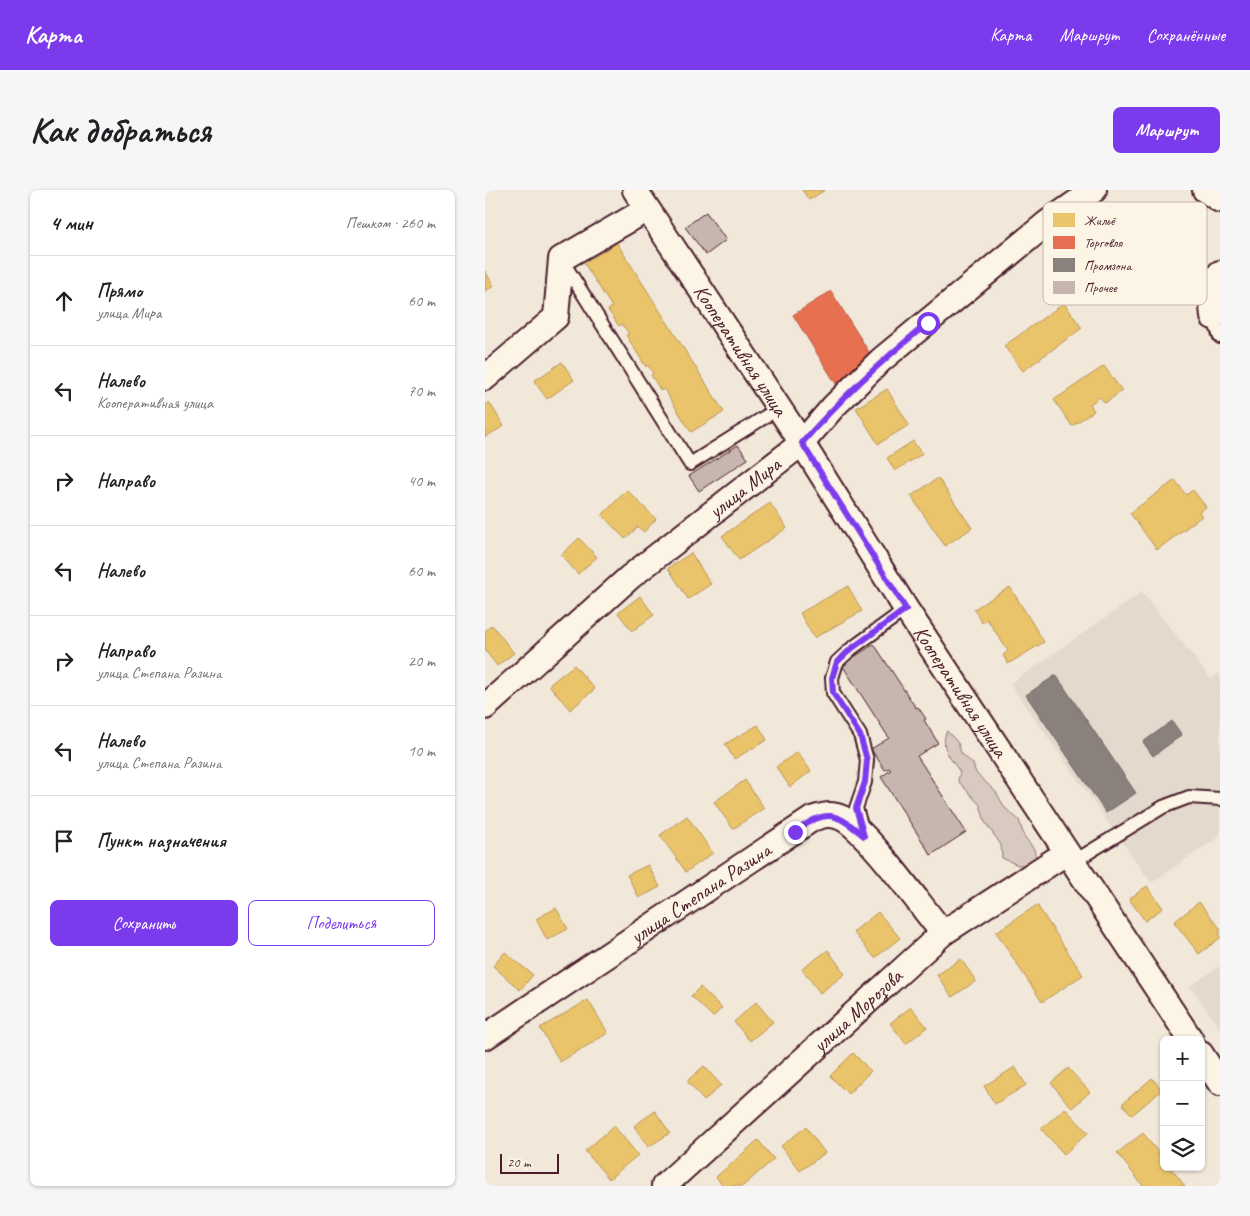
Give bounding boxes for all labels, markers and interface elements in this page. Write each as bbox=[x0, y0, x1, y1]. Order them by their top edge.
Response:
text: Карта bbox=[25, 20, 82, 50]
text: Карта bbox=[990, 24, 1031, 46]
text: Маршрут bbox=[1059, 24, 1119, 46]
text: Сохранённые bbox=[1147, 24, 1225, 46]
button: Маршрут bbox=[1113, 107, 1220, 153]
text: Как добраться bbox=[30, 108, 211, 153]
legend bbox=[1043, 202, 1207, 305]
text: 4 мин bbox=[50, 210, 93, 236]
text: Жильё bbox=[1084, 212, 1117, 229]
text: Пешком · 260 m bbox=[346, 213, 435, 233]
text: Торговля bbox=[1084, 234, 1123, 251]
text: Промзона bbox=[1084, 257, 1132, 274]
text: Прямо bbox=[97, 279, 142, 303]
text: Прочее bbox=[1084, 279, 1118, 296]
street label: Кооперативная улица bbox=[688, 280, 795, 422]
icon: ahead bbox=[50, 287, 78, 315]
text: 60 m bbox=[408, 291, 435, 311]
text: улица Мира bbox=[97, 303, 161, 323]
route start bbox=[917, 312, 940, 335]
text: Налево bbox=[97, 369, 145, 393]
icon: left bbox=[50, 377, 78, 405]
text: 70 m bbox=[408, 381, 435, 401]
text: Кооперативная улица bbox=[97, 393, 213, 413]
street label: улица Мира bbox=[702, 451, 787, 525]
icon: right bbox=[50, 467, 78, 495]
text: Направо bbox=[97, 469, 155, 493]
text: 40 m bbox=[408, 471, 435, 491]
icon: left bbox=[50, 557, 78, 585]
text: Налево bbox=[97, 559, 145, 583]
text: 60 m bbox=[408, 561, 435, 581]
street label: Кооперативная улица bbox=[908, 621, 1014, 764]
text: Направо bbox=[97, 639, 155, 663]
icon: right bbox=[50, 647, 78, 675]
text: 20 m bbox=[408, 651, 435, 671]
text: улица Степана Разина bbox=[97, 663, 221, 683]
text: Налево bbox=[97, 729, 145, 753]
icon: left bbox=[50, 737, 78, 765]
text: 10 m bbox=[408, 741, 435, 761]
text: улица Степана Разина bbox=[97, 753, 221, 773]
route end bbox=[784, 821, 807, 844]
icon: arrive bbox=[50, 827, 78, 855]
text: Пункт назначения bbox=[97, 829, 226, 853]
street label: улица Степана Разина bbox=[624, 836, 778, 951]
button: Сохранить bbox=[50, 900, 238, 946]
button: Поделиться bbox=[248, 900, 435, 946]
street label: улица Морозова bbox=[806, 962, 909, 1059]
map controls bbox=[1160, 1036, 1205, 1171]
button: + bbox=[1160, 1036, 1205, 1081]
button: − bbox=[1160, 1081, 1205, 1126]
button: layers bbox=[1160, 1126, 1205, 1171]
scale bar bbox=[500, 1151, 559, 1174]
text: 20 m bbox=[507, 1154, 531, 1171]

